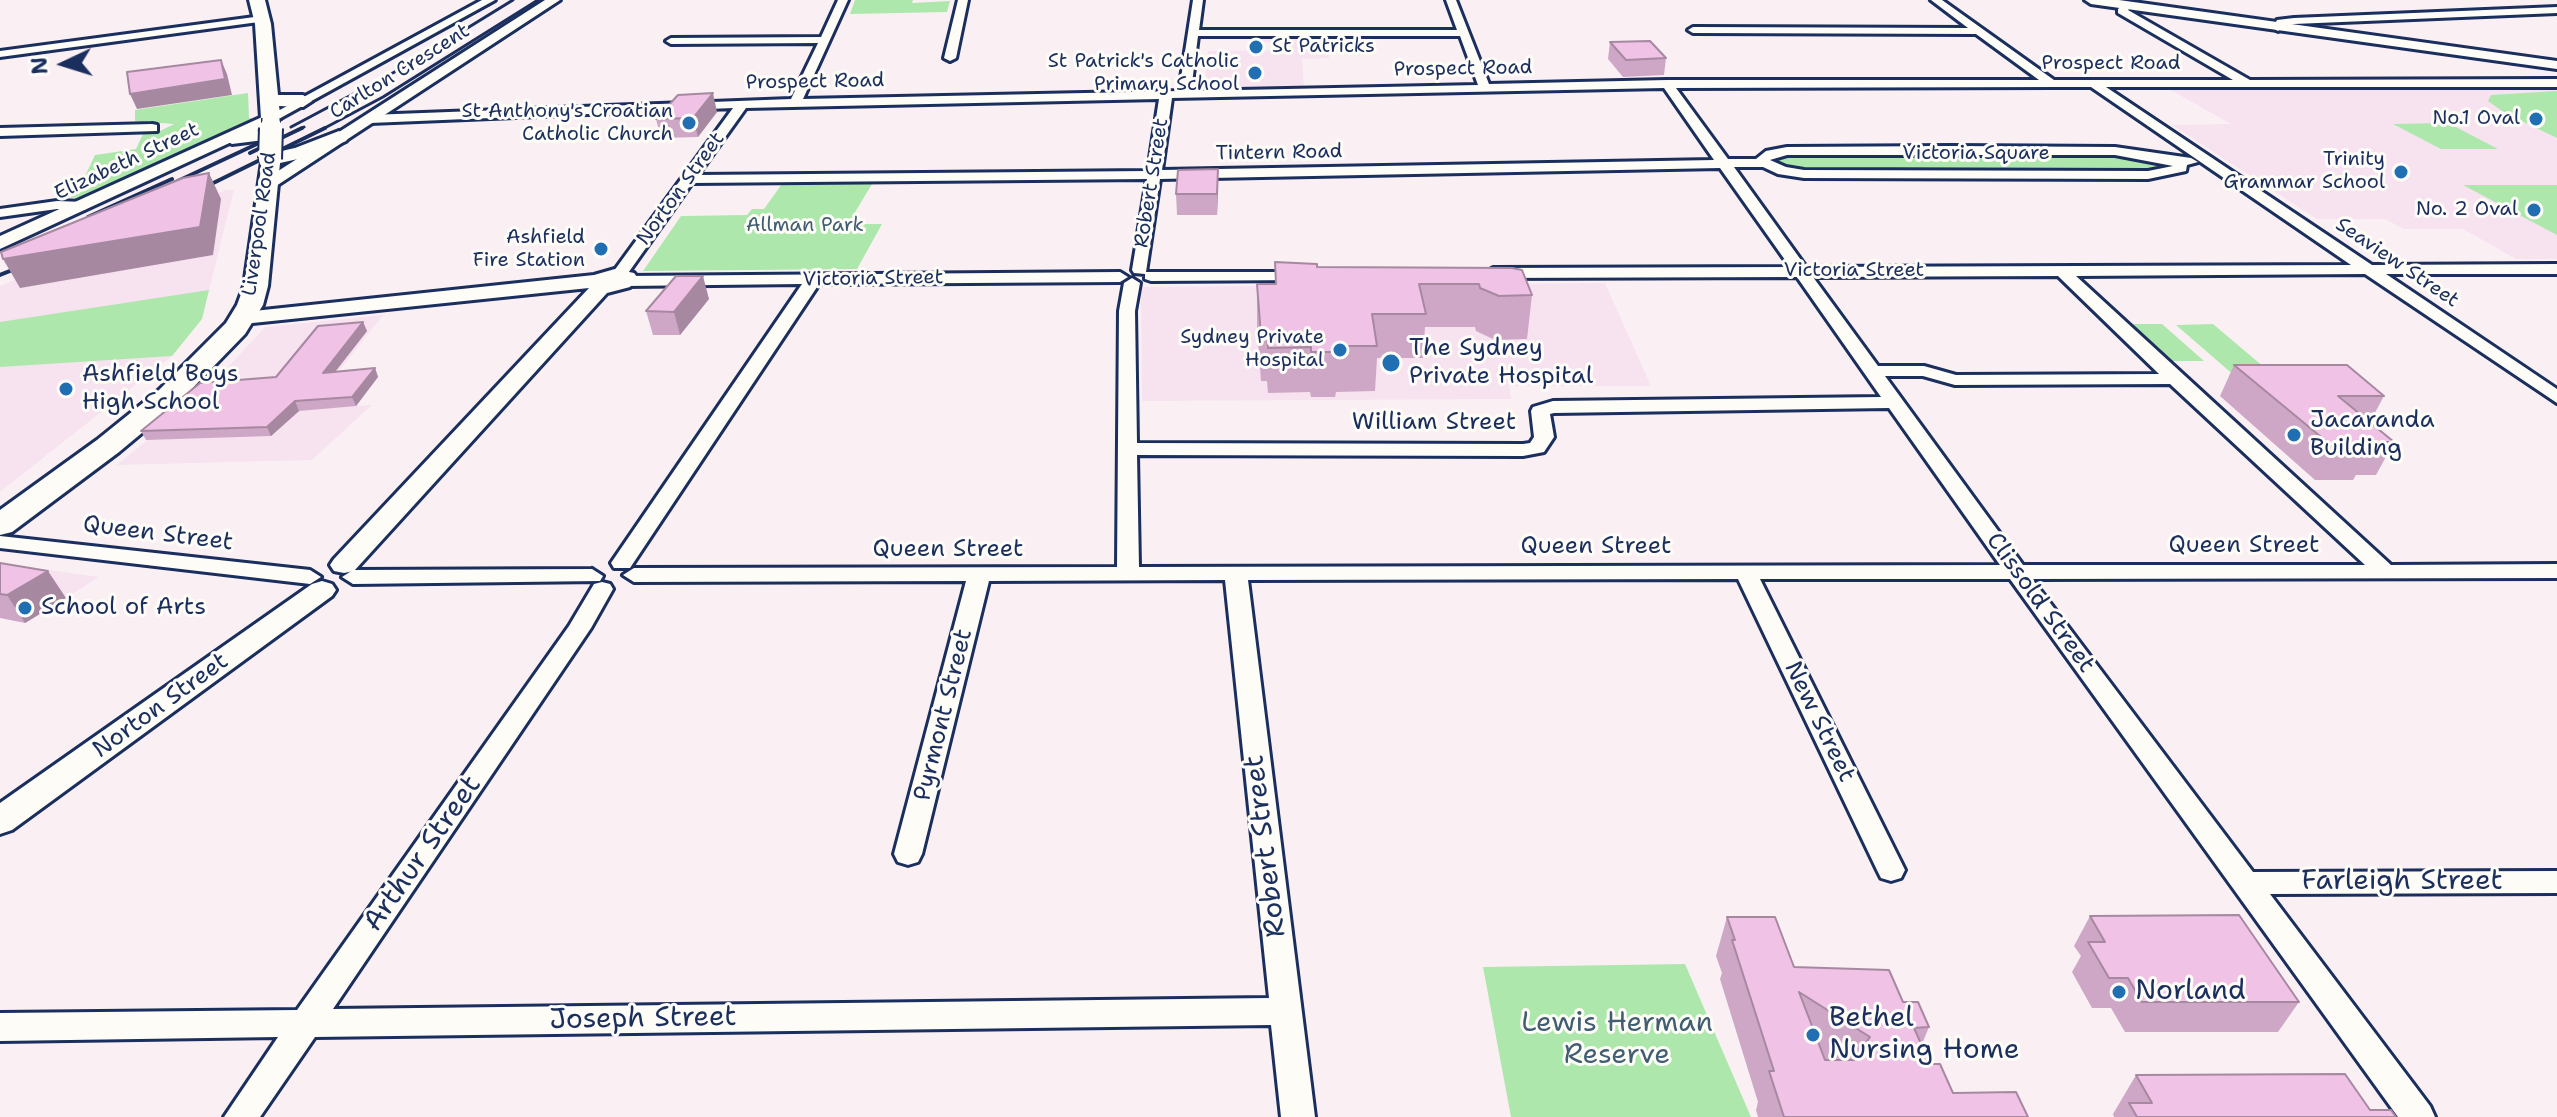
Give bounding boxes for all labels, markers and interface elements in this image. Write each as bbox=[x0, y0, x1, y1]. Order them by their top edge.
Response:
street label: Carlton Crescent bbox=[326, 19, 474, 125]
north arrow bbox=[24, 24, 104, 104]
place label: St Patricks bbox=[1272, 35, 1375, 59]
marker: St Patricks bbox=[1247, 38, 1265, 56]
place label: St Patrick's Catholic Primary School bbox=[1048, 50, 1239, 97]
street label: Prospect Road bbox=[2042, 52, 2180, 76]
text: N bbox=[24, 56, 55, 75]
street label: Prospect Road bbox=[1393, 56, 1533, 82]
marker: St Patrick's Catholic Primary School bbox=[1246, 64, 1264, 82]
street label: Prospect Road bbox=[745, 69, 885, 95]
place label: St Anthony's Croatian Catholic Church bbox=[461, 100, 673, 147]
place label: No.1 Oval bbox=[2432, 107, 2520, 131]
marker: No.1 Oval bbox=[2527, 110, 2545, 128]
marker: St Anthony's Croatian Catholic Church bbox=[680, 114, 698, 132]
street label: Robert Street bbox=[1130, 116, 1174, 250]
street label: Elizabeth Street bbox=[51, 118, 203, 206]
street label: Norton Street bbox=[632, 128, 730, 250]
street label: Tintern Road bbox=[1216, 140, 1342, 166]
street label: Victoria Square bbox=[1902, 142, 2050, 166]
place label: Trinity Grammar School bbox=[2224, 148, 2385, 195]
street label: Liverpool Road bbox=[238, 151, 282, 297]
marker: Trinity Grammar School bbox=[2392, 163, 2410, 181]
place label: No. 2 Oval bbox=[2416, 198, 2518, 222]
marker: No. 2 Oval bbox=[2525, 201, 2543, 219]
street label: Seaview Street bbox=[2331, 213, 2463, 313]
park label: Allman Park bbox=[746, 214, 864, 238]
place label: Ashfield Fire Station bbox=[473, 226, 585, 273]
marker: Ashfield Fire Station bbox=[592, 240, 610, 258]
street label: Victoria Street bbox=[1784, 259, 1924, 283]
street label: Victoria Street bbox=[803, 266, 943, 292]
place label: Sydney Private Hospital bbox=[1180, 326, 1324, 373]
place label: The Sydney Private Hospital bbox=[1409, 335, 1593, 391]
marker: Sydney Private Hospital bbox=[1331, 341, 1349, 359]
marker: The Sydney Private Hospital bbox=[1380, 352, 1402, 374]
place label: Ashfield Boys High School bbox=[82, 361, 239, 417]
marker: Ashfield Boys High School bbox=[57, 380, 75, 398]
place label: Jacaranda Building bbox=[2310, 407, 2435, 463]
street label: William Street bbox=[1352, 409, 1516, 437]
marker: Jacaranda Building bbox=[2285, 426, 2303, 444]
street label: Queen Street bbox=[81, 510, 235, 558]
street label: Clissold Street bbox=[1980, 527, 2100, 679]
street label: Queen Street bbox=[2168, 532, 2320, 560]
street label: Queen Street bbox=[1520, 533, 1672, 561]
street label: Queen Street bbox=[872, 536, 1024, 564]
place label: School of Arts bbox=[41, 594, 206, 622]
marker: School of Arts bbox=[16, 599, 34, 617]
street label: Pyrmont Street bbox=[909, 626, 979, 804]
street label: Norton Street bbox=[88, 647, 234, 765]
street label: New Street bbox=[1777, 657, 1861, 787]
street label: Robert Street bbox=[1238, 753, 1294, 939]
street label: Arthur Street bbox=[357, 770, 489, 938]
street label: Farleigh Street bbox=[2301, 865, 2503, 899]
place label: Norland bbox=[2135, 975, 2246, 1009]
marker: Norland bbox=[2110, 983, 2128, 1001]
street label: Joseph Street bbox=[549, 1001, 737, 1037]
place label: Bethel Nursing Home bbox=[1829, 1002, 2020, 1068]
park label: Lewis Herman Reserve bbox=[1521, 1007, 1713, 1073]
marker: Bethel Nursing Home bbox=[1804, 1026, 1822, 1044]

